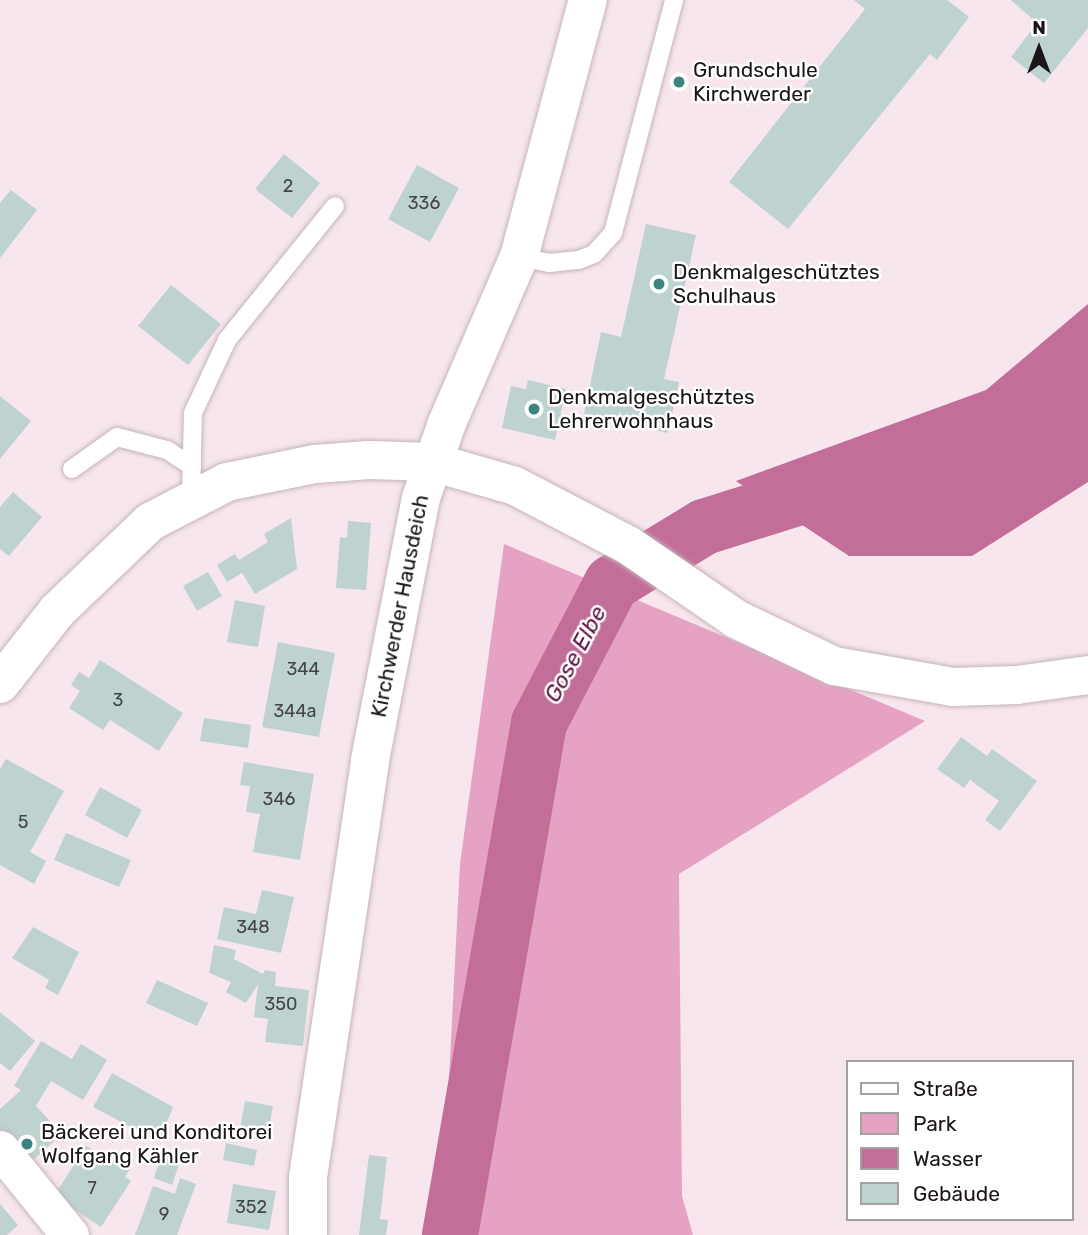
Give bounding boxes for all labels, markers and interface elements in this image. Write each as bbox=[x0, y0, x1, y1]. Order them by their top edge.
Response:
north arrow bbox=[1004, 14, 1074, 84]
text: N bbox=[1032, 16, 1046, 39]
place label: Grundschule Kirchwerder bbox=[693, 57, 818, 107]
marker: Grundschule Kirchwerder bbox=[671, 74, 687, 90]
house number: 2 bbox=[283, 175, 293, 197]
house number: 336 bbox=[408, 192, 440, 214]
place label: Denkmalgeschütztes Schulhaus bbox=[673, 259, 880, 309]
marker: Denkmalgeschütztes Schulhaus bbox=[651, 276, 667, 292]
place label: Denkmalgeschütztes Lehrerwohnhaus bbox=[548, 384, 755, 434]
marker: Denkmalgeschütztes Lehrerwohnhaus bbox=[526, 401, 542, 417]
street label: Kirchwerder Hausdeich bbox=[366, 492, 434, 720]
water label: Gose Elbe bbox=[538, 601, 612, 707]
house number: 344 bbox=[286, 658, 320, 680]
house number: 3 bbox=[113, 689, 123, 711]
house number: 344a bbox=[273, 700, 317, 722]
house number: 346 bbox=[263, 788, 295, 810]
house number: 5 bbox=[18, 811, 28, 833]
house number: 348 bbox=[236, 916, 270, 938]
house number: 350 bbox=[265, 993, 297, 1015]
legend bbox=[846, 1060, 1074, 1221]
text: Straße bbox=[913, 1076, 978, 1101]
text: Park bbox=[913, 1111, 957, 1136]
place label: Bäckerei und Konditorei Wolfgang Kähler bbox=[41, 1119, 272, 1169]
marker: Bäckerei und Konditorei Wolfgang Kähler bbox=[19, 1136, 35, 1152]
text: Wasser bbox=[913, 1146, 982, 1171]
house number: 7 bbox=[87, 1177, 97, 1199]
text: Gebäude bbox=[913, 1181, 1000, 1206]
house number: 352 bbox=[235, 1196, 267, 1218]
house number: 9 bbox=[159, 1203, 169, 1225]

